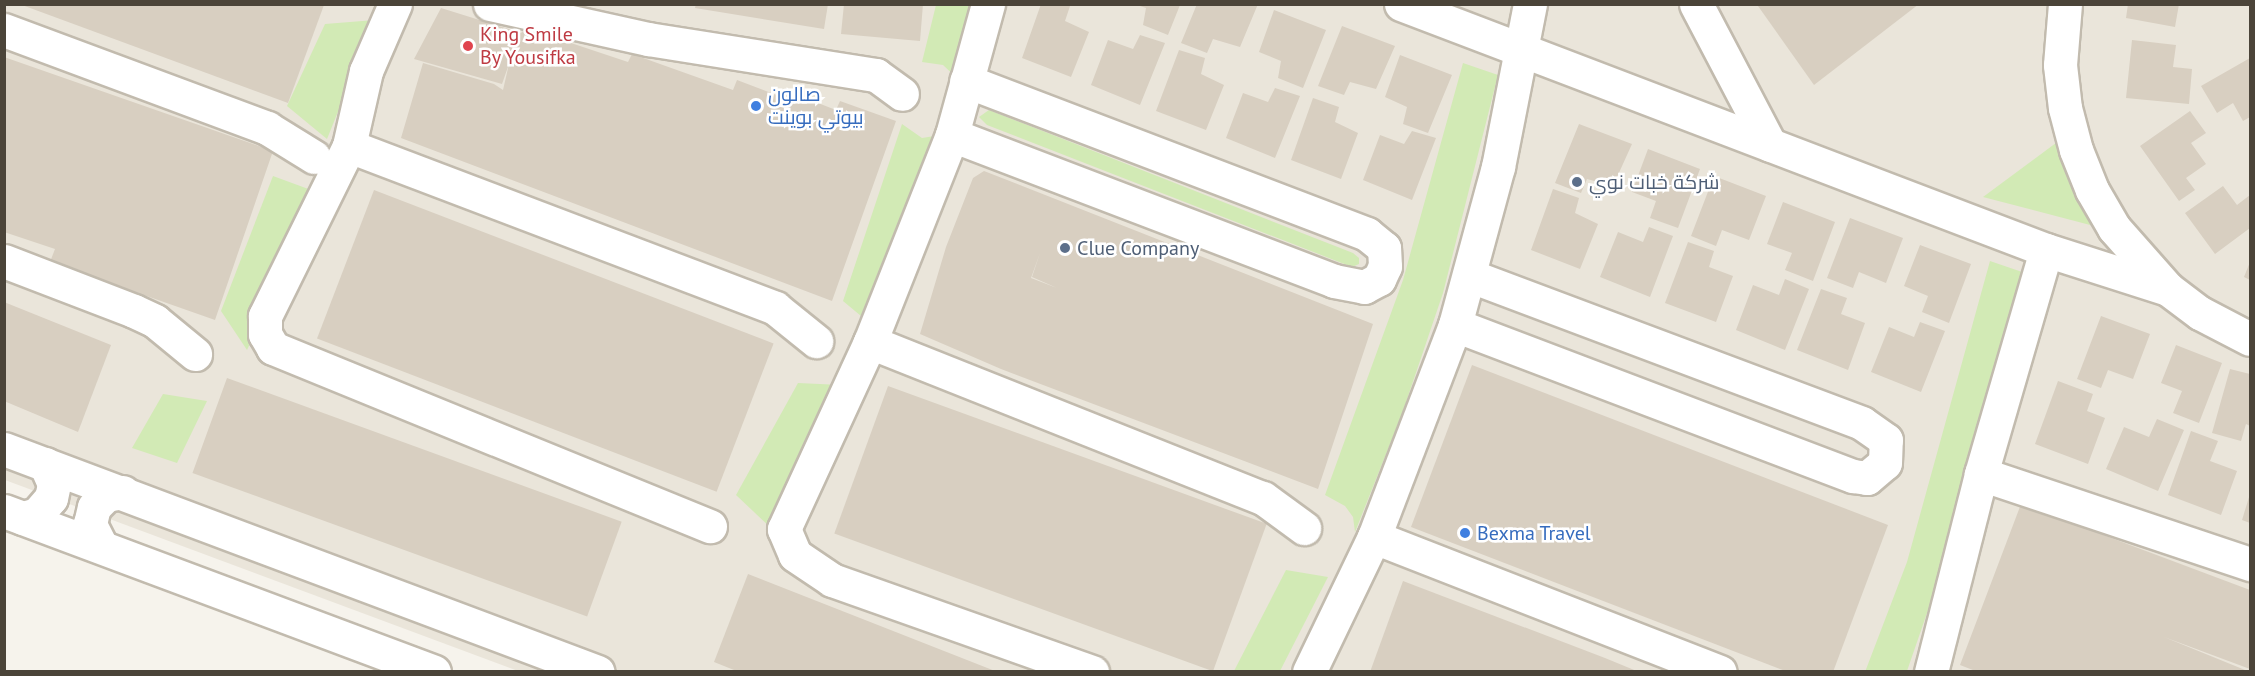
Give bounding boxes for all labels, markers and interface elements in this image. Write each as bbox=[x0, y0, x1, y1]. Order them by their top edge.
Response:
place label: King Smile By Yousifka bbox=[480, 22, 577, 69]
marker: King Smile By Yousifka bbox=[461, 39, 475, 53]
place label: صالون بيوتي بوينت bbox=[768, 83, 864, 130]
marker: صالون بيوتي بوينت bbox=[749, 99, 763, 113]
place label: شركة خبات نوي bbox=[1589, 170, 1719, 194]
marker: شركة خبات نوي bbox=[1570, 175, 1584, 189]
place label: Clue Company bbox=[1077, 236, 1199, 260]
marker: Clue Company bbox=[1058, 241, 1072, 255]
place label: Bexma Travel bbox=[1477, 521, 1591, 545]
marker: Bexma Travel bbox=[1458, 526, 1472, 540]

